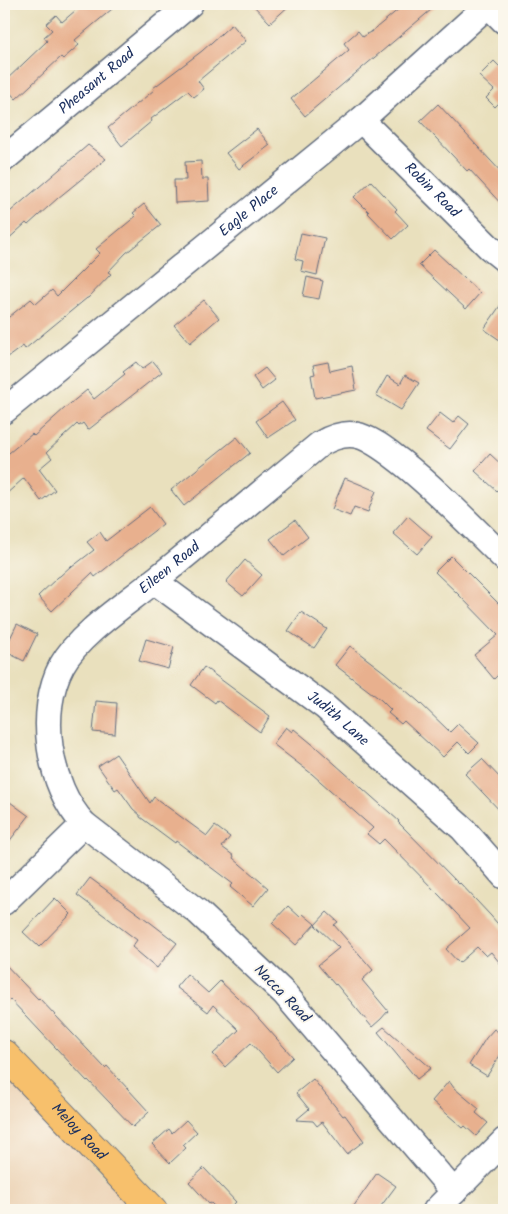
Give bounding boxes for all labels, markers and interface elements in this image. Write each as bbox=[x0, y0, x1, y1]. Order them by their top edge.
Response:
street label: Pheasant Road bbox=[53, 42, 141, 121]
street label: Robin Road bbox=[398, 157, 466, 224]
street label: Eagle Place bbox=[214, 179, 285, 243]
street label: Eileen Road bbox=[134, 535, 206, 601]
street label: Judith Lane bbox=[302, 685, 374, 753]
street label: Nacca Road bbox=[248, 959, 317, 1029]
street label: Meloy Road bbox=[45, 1098, 113, 1167]

